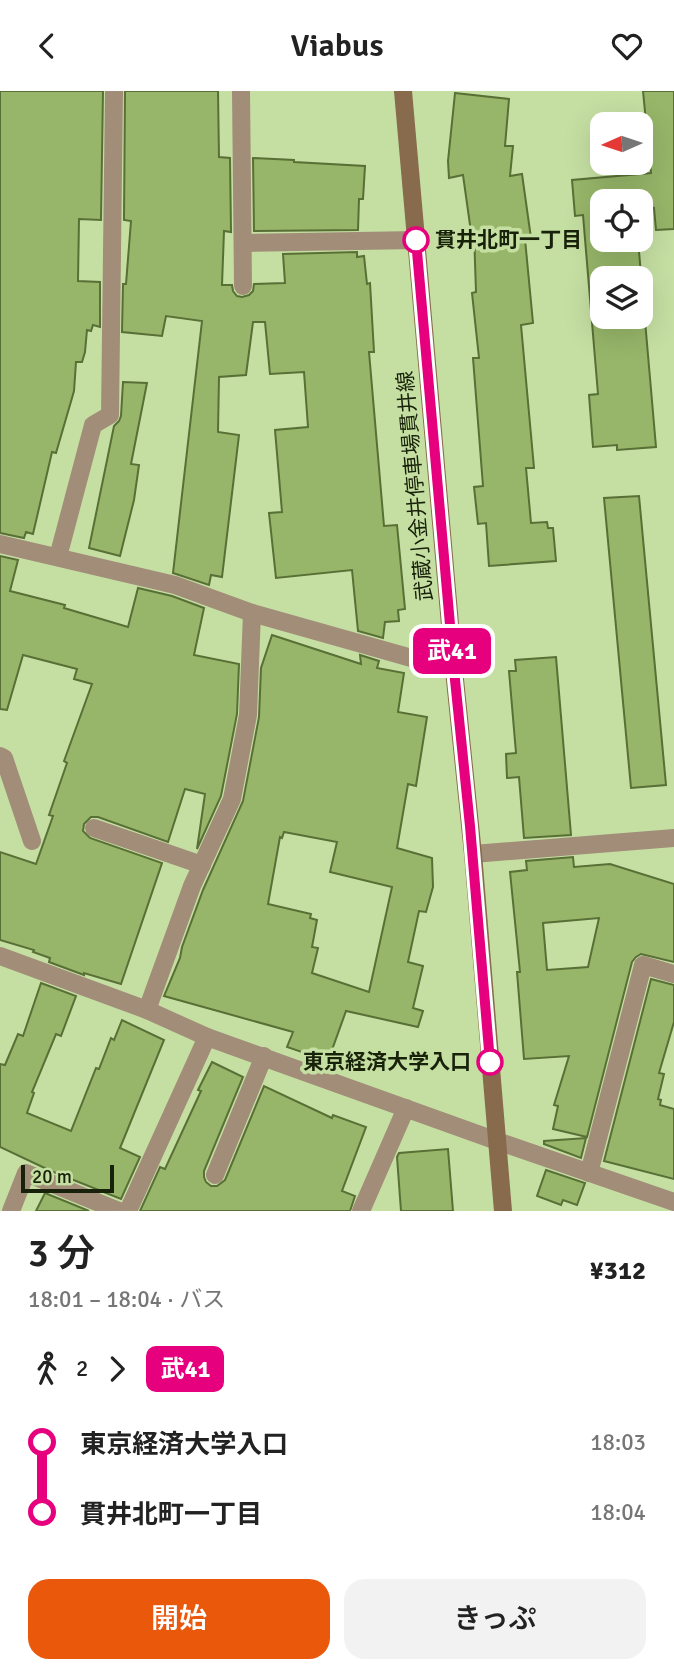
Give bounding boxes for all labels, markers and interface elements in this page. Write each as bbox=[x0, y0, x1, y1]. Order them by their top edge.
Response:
text: Viabus bbox=[291, 26, 384, 65]
icon: back bbox=[28, 27, 66, 65]
icon: heart bbox=[608, 27, 646, 65]
north arrow bbox=[590, 112, 653, 175]
map controls bbox=[590, 112, 653, 329]
button: locate bbox=[590, 189, 653, 252]
marker: 貫井北町一丁目 bbox=[403, 227, 429, 253]
place label: 貫井北町一丁目 bbox=[435, 227, 582, 253]
button: layers bbox=[590, 266, 653, 329]
street label: 武蔵小金井停車場貫井線 bbox=[392, 370, 438, 602]
line badge: 武41 bbox=[412, 628, 492, 674]
text: 武41 bbox=[427, 636, 477, 666]
place label: 東京経済大学入口 bbox=[303, 1049, 471, 1075]
marker: 東京経済大学入口 bbox=[477, 1049, 503, 1075]
scale bar bbox=[21, 1162, 114, 1194]
text: 20 m bbox=[32, 1165, 72, 1189]
text: 3 分 bbox=[28, 1230, 95, 1277]
text: ¥312 bbox=[590, 1255, 646, 1287]
text: 18:01 – 18:04 · バス bbox=[28, 1285, 225, 1314]
icon: walk bbox=[28, 1350, 66, 1388]
icon: forward bbox=[98, 1350, 136, 1388]
text: 2 bbox=[76, 1354, 88, 1383]
text: 武41 bbox=[160, 1354, 210, 1384]
text: 18:03 bbox=[590, 1428, 646, 1457]
text: 東京経済大学入口 bbox=[80, 1429, 288, 1461]
text: 18:04 bbox=[590, 1498, 646, 1527]
text: 貫井北町一丁目 bbox=[80, 1499, 262, 1531]
button: 開始 bbox=[28, 1579, 330, 1659]
button: きっぷ bbox=[344, 1579, 646, 1659]

